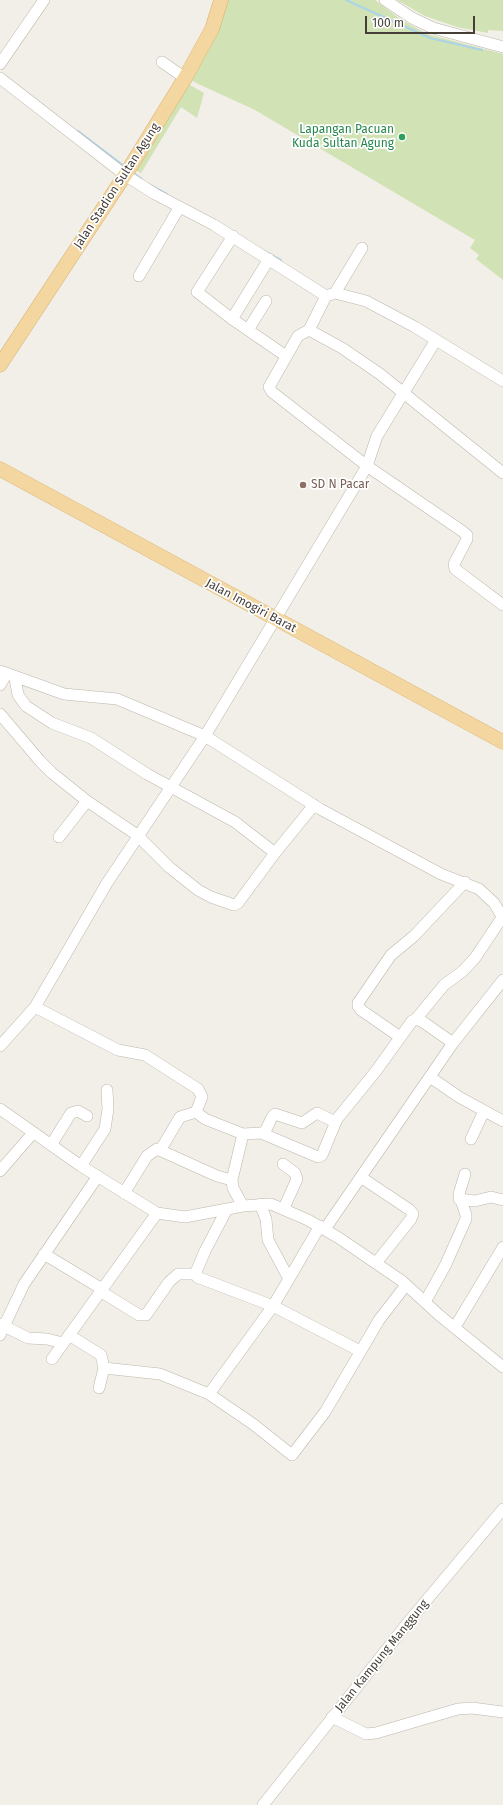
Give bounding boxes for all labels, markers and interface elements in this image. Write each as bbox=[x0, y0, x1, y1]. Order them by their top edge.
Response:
scale bar bbox=[367, 8, 477, 34]
text: 100 m bbox=[372, 16, 404, 30]
street label: Jalan Stadion Sultan Agung bbox=[71, 121, 163, 251]
place label: Lapangan Pacuan Kuda Sultan Agung bbox=[292, 123, 394, 151]
marker: Lapangan Pacuan Kuda Sultan Agung bbox=[397, 132, 407, 142]
place label: SD N Pacar bbox=[311, 478, 369, 492]
marker: SD N Pacar bbox=[298, 480, 308, 490]
street label: Jalan Imogiri Barat bbox=[203, 576, 299, 636]
street label: Jalan Kampung Manggung bbox=[332, 1597, 432, 1715]

